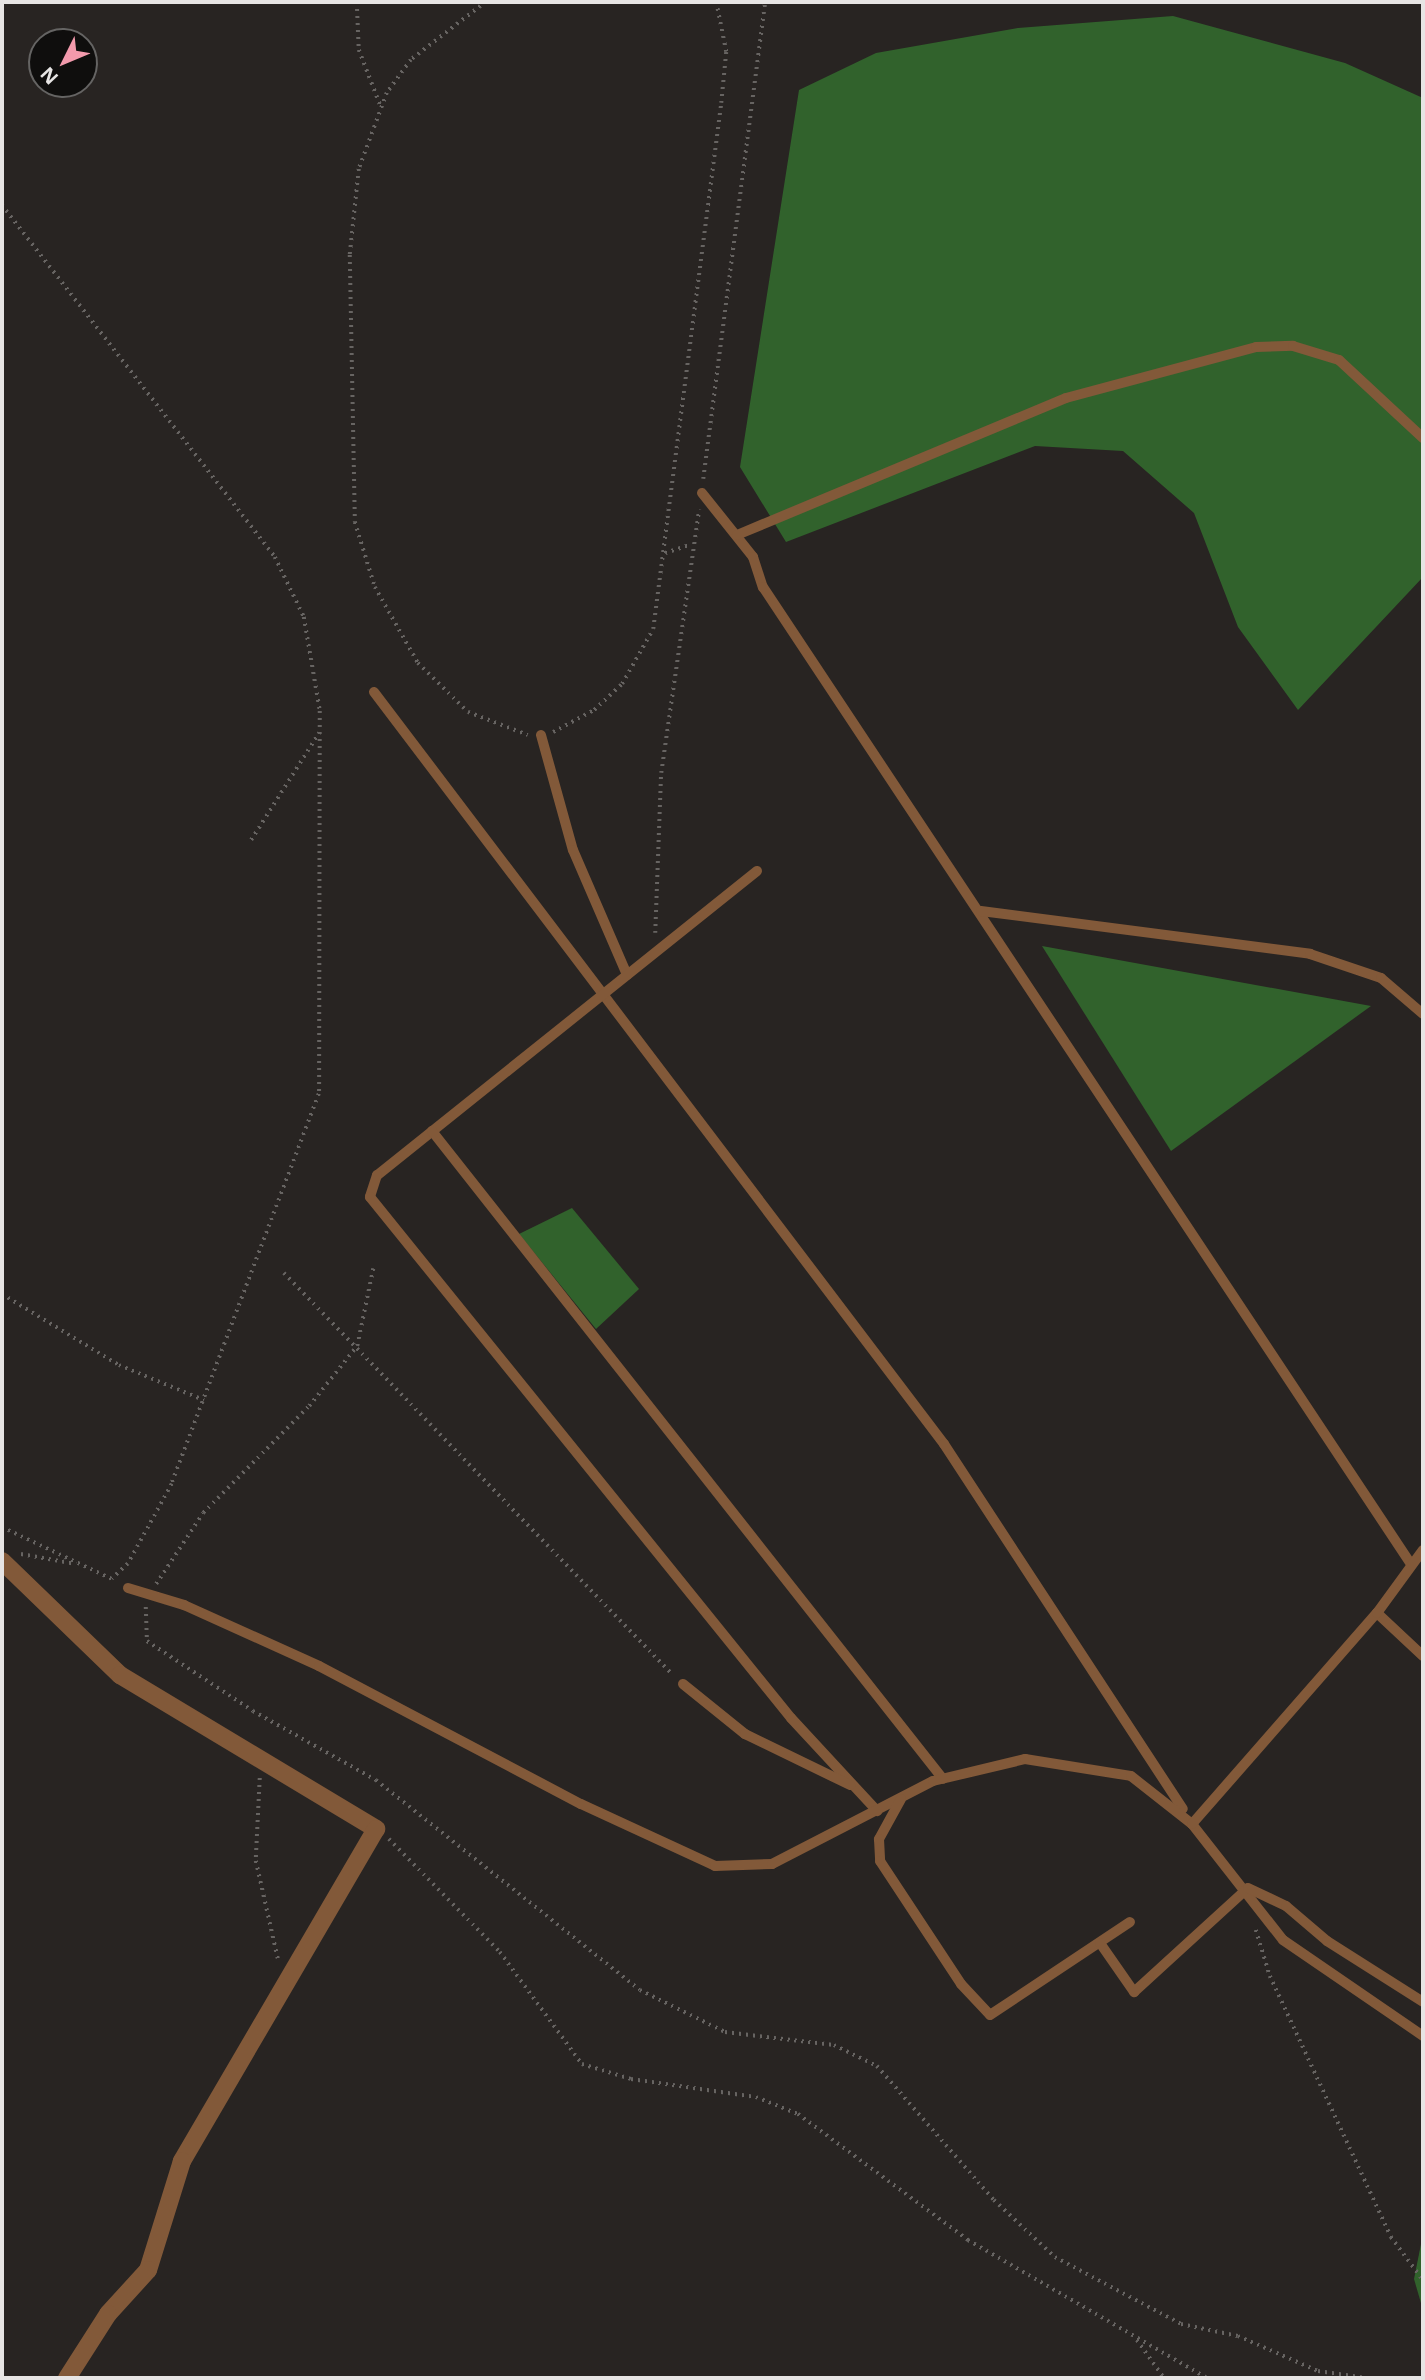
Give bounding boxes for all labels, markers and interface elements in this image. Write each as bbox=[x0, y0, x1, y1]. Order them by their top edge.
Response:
north arrow bbox=[28, 28, 98, 98]
text: N bbox=[34, 61, 64, 90]

